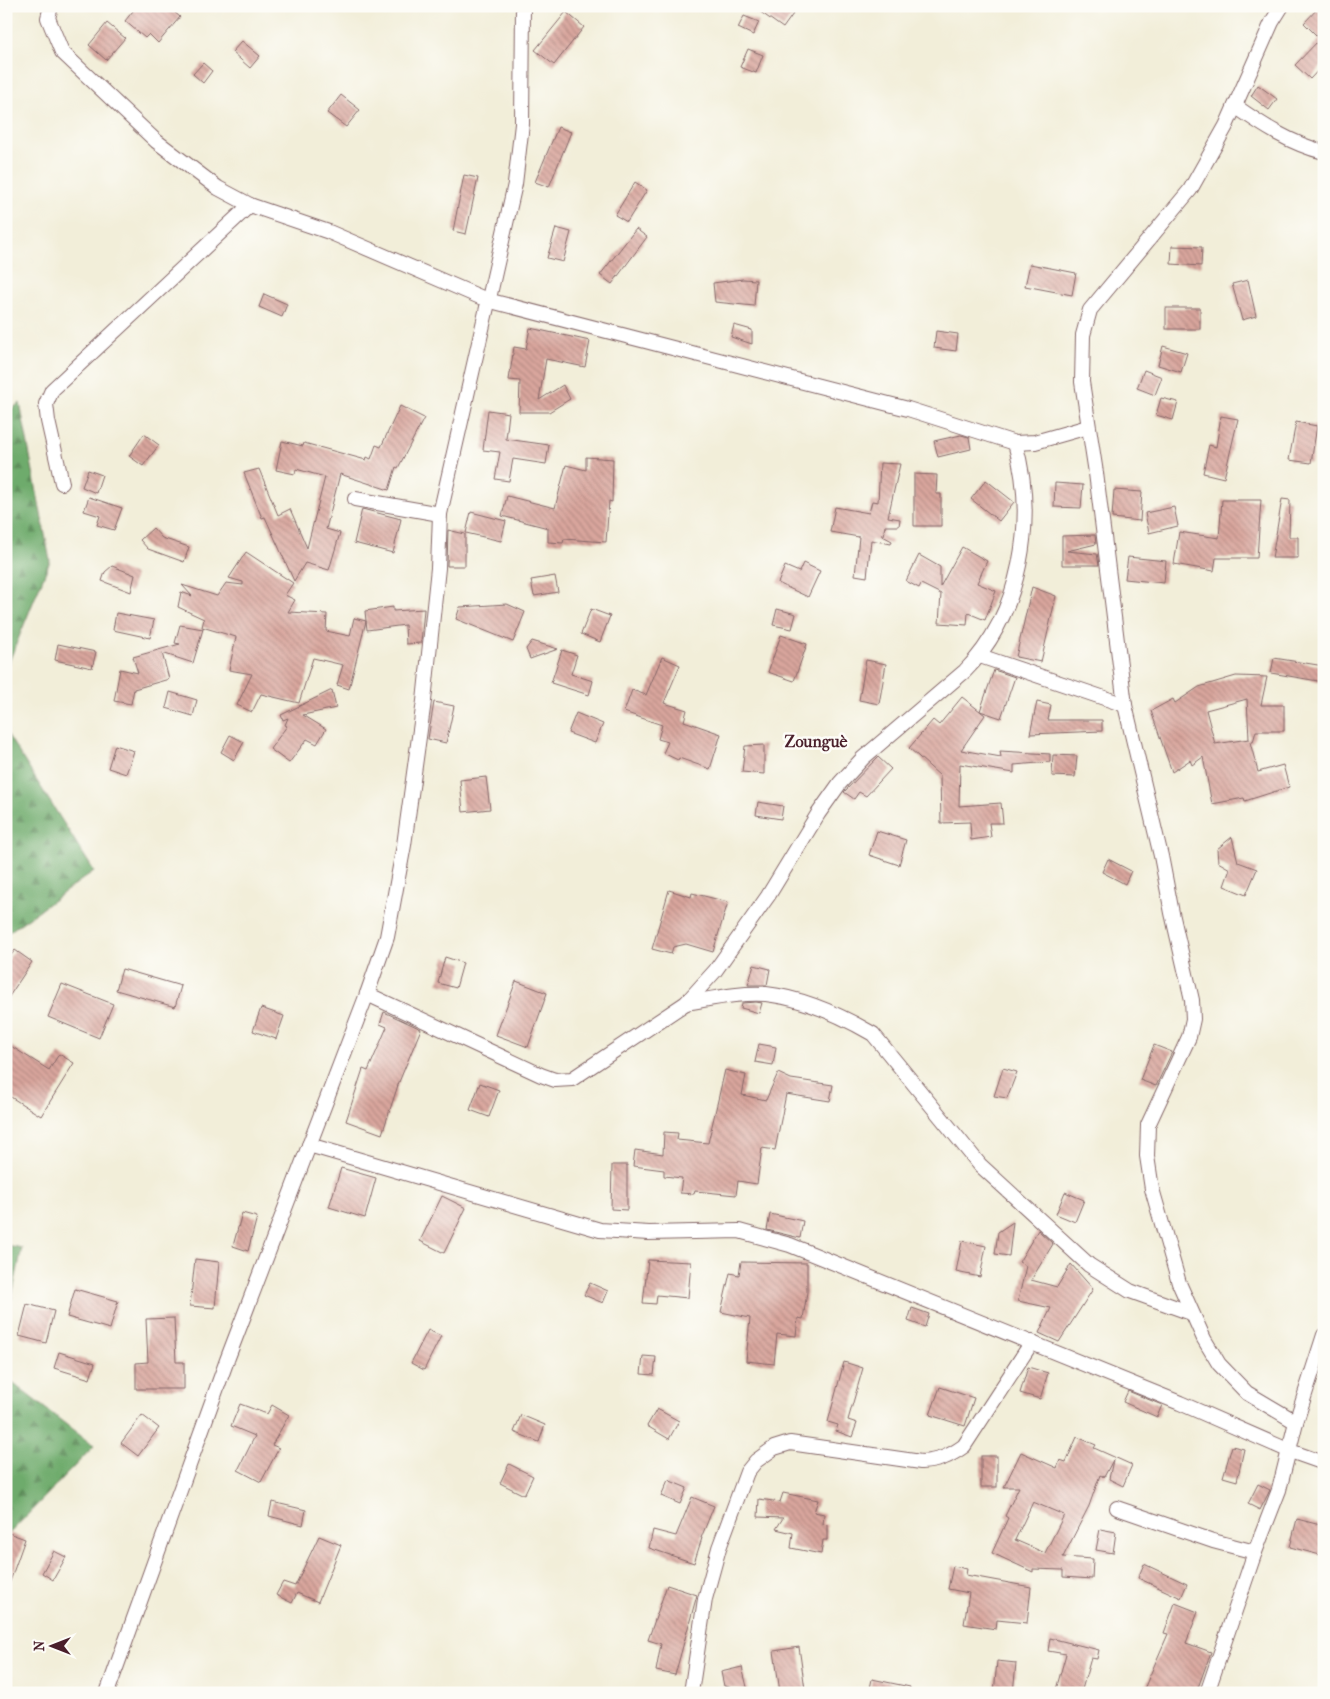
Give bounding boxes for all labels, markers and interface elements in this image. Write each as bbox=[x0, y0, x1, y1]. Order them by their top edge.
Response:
district label: Zounguè bbox=[785, 732, 848, 752]
north arrow bbox=[28, 1622, 78, 1672]
text: N bbox=[31, 1640, 48, 1651]

